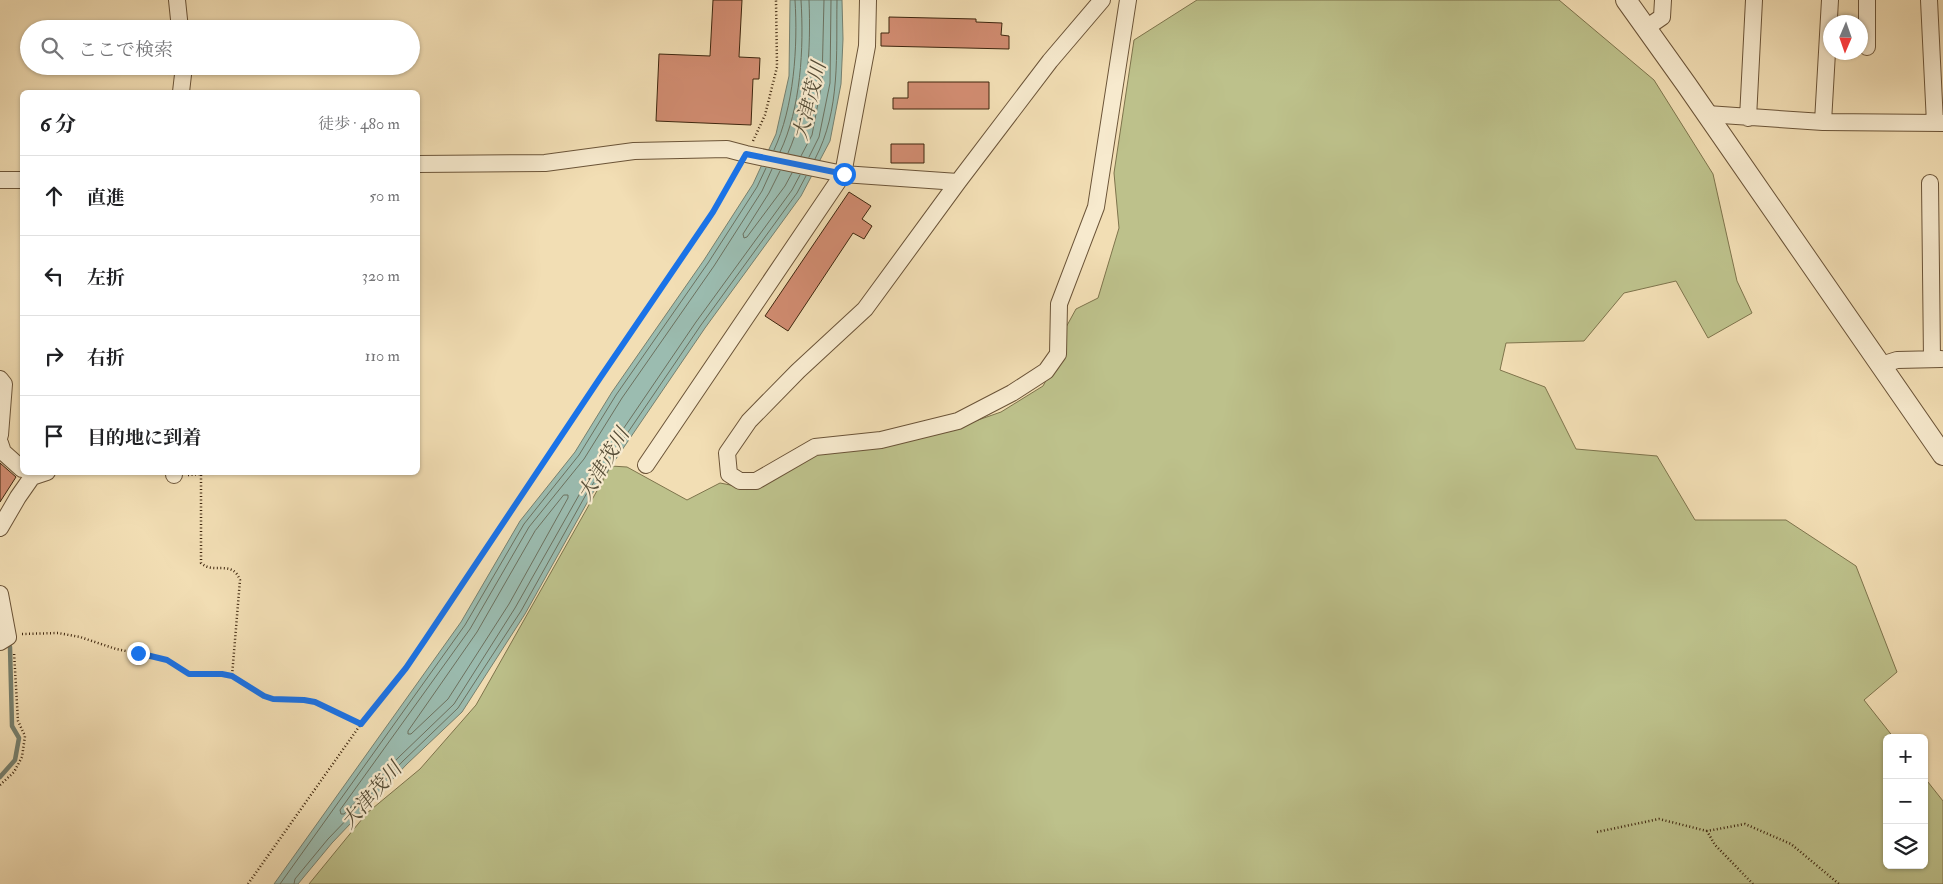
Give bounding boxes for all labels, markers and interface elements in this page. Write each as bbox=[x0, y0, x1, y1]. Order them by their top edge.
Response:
north arrow bbox=[1823, 15, 1868, 60]
search box bbox=[20, 20, 420, 75]
icon: search bbox=[38, 34, 66, 62]
text: ここで検索 bbox=[78, 38, 173, 62]
water label: 大津茂川 bbox=[788, 57, 832, 143]
text: 6 分 bbox=[40, 111, 76, 138]
text: 徒歩 · 480 m bbox=[318, 114, 400, 134]
route start bbox=[833, 163, 856, 186]
icon: ahead bbox=[40, 182, 68, 210]
text: 直進 bbox=[87, 186, 125, 210]
text: 50 m bbox=[369, 186, 400, 206]
icon: left bbox=[40, 262, 68, 290]
text: 左折 bbox=[87, 266, 125, 290]
text: 320 m bbox=[362, 266, 400, 286]
icon: right bbox=[40, 342, 68, 370]
text: 右折 bbox=[87, 346, 125, 370]
text: 110 m bbox=[365, 346, 400, 366]
icon: arrive bbox=[40, 422, 68, 450]
water label: 大津茂川 bbox=[572, 422, 636, 505]
text: 目的地に到着 bbox=[87, 426, 201, 450]
route end bbox=[127, 642, 150, 665]
map controls bbox=[1883, 734, 1928, 869]
button: + bbox=[1883, 734, 1928, 779]
water label: 大津茂川 bbox=[336, 755, 408, 834]
button: − bbox=[1883, 779, 1928, 824]
button: layers bbox=[1883, 824, 1928, 869]

